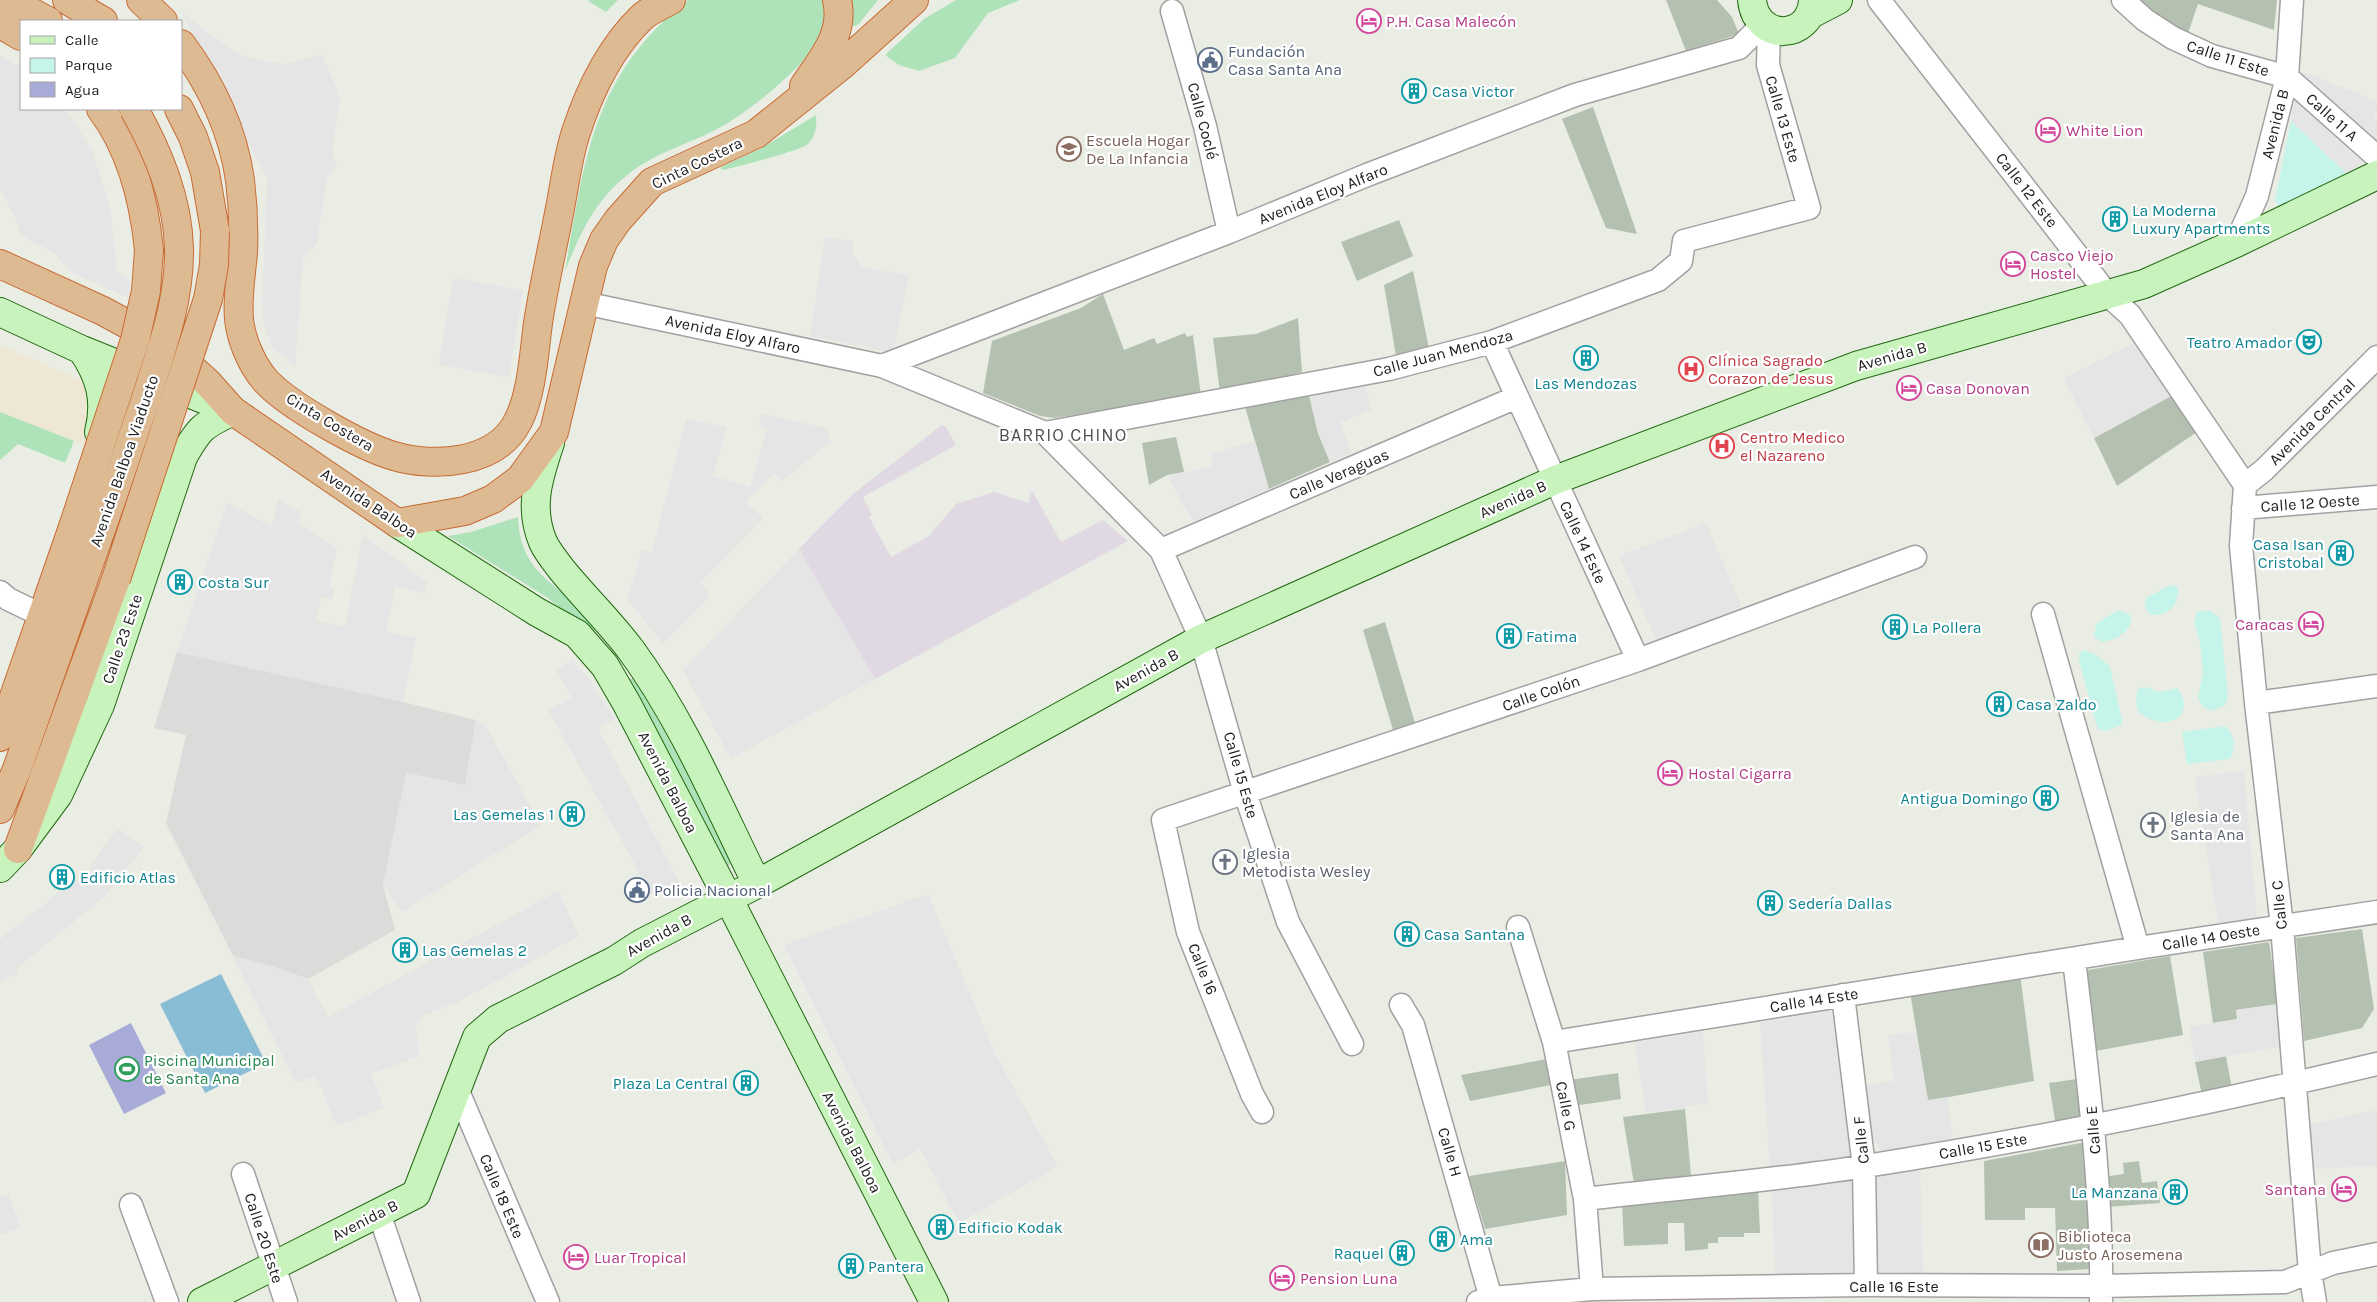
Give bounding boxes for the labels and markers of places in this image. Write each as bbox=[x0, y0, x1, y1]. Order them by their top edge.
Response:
hotel icon: P.H. Casa Malecón bbox=[1356, 8, 1382, 34]
place label: P.H. Casa Malecón bbox=[1386, 12, 1516, 31]
place label: Fundación Casa Santa Ana bbox=[1228, 42, 1342, 79]
public building icon: Fundación Casa Santa Ana bbox=[1197, 47, 1223, 73]
building icon: Casa Victor bbox=[1401, 78, 1427, 104]
place label: Casa Victor bbox=[1432, 82, 1514, 101]
hotel icon: White Lion bbox=[2035, 117, 2061, 143]
place label: White Lion bbox=[2066, 121, 2143, 140]
place label: Escuela Hogar De La Infancia bbox=[1086, 131, 1190, 168]
school or university icon: Escuela Hogar De La Infancia bbox=[1056, 136, 1082, 162]
place label: La Moderna Luxury Apartments bbox=[2132, 201, 2271, 238]
building icon: La Moderna Luxury Apartments bbox=[2102, 206, 2128, 232]
place label: Casco Viejo Hostel bbox=[2030, 246, 2114, 283]
hotel icon: Casco Viejo Hostel bbox=[2000, 251, 2026, 277]
theatre icon: Teatro Amador bbox=[2296, 329, 2322, 355]
place label: Teatro Amador bbox=[2187, 333, 2292, 352]
building icon: Las Mendozas bbox=[1573, 345, 1599, 371]
place label: Clínica Sagrado Corazon de Jesus bbox=[1708, 351, 1834, 388]
hospital icon: Clínica Sagrado Corazon de Jesus bbox=[1678, 356, 1704, 382]
place label: Las Mendozas bbox=[1535, 374, 1637, 393]
hotel icon: Casa Donovan bbox=[1896, 375, 1922, 401]
place label: Casa Donovan bbox=[1926, 379, 2030, 398]
place label: Centro Medico el Nazareno bbox=[1740, 428, 1845, 465]
hospital icon: Centro Medico el Nazareno bbox=[1709, 433, 1735, 459]
place label: Casa Isan Cristobal bbox=[2253, 535, 2324, 572]
building icon: Casa Isan Cristobal bbox=[2328, 540, 2354, 566]
building icon: Costa Sur bbox=[167, 569, 193, 595]
place label: Costa Sur bbox=[198, 573, 269, 592]
hotel icon: Caracas bbox=[2298, 611, 2324, 637]
building icon: La Pollera bbox=[1882, 614, 1908, 640]
place label: Caracas bbox=[2235, 615, 2294, 634]
place label: La Pollera bbox=[1912, 618, 1981, 637]
building icon: Fatima bbox=[1496, 623, 1522, 649]
place label: Fatima bbox=[1526, 627, 1577, 646]
building icon: Casa Zaldo bbox=[1986, 691, 2012, 717]
place label: Casa Zaldo bbox=[2016, 695, 2097, 714]
hotel icon: Hostal Cigarra bbox=[1657, 760, 1683, 786]
place label: Hostal Cigarra bbox=[1688, 764, 1792, 783]
building icon: Antigua Domingo bbox=[2033, 785, 2059, 811]
place label: Antigua Domingo bbox=[1901, 789, 2028, 808]
building icon: Las Gemelas 1 bbox=[559, 801, 585, 827]
place label: Las Gemelas 1 bbox=[453, 805, 554, 824]
place label: Iglesia de Santa Ana bbox=[2170, 807, 2244, 844]
church icon: Iglesia de Santa Ana bbox=[2140, 812, 2166, 838]
place label: Iglesia Metodista Wesley bbox=[1242, 844, 1371, 881]
church icon: Iglesia Metodista Wesley bbox=[1212, 849, 1238, 875]
building icon: Edificio Atlas bbox=[49, 864, 75, 890]
place label: Edificio Atlas bbox=[80, 868, 176, 887]
public building icon: Policia Nacional bbox=[624, 877, 650, 903]
place label: Policia Nacional bbox=[654, 881, 771, 900]
building icon: Sedería Dallas bbox=[1757, 890, 1783, 916]
place label: Sedería Dallas bbox=[1788, 894, 1892, 913]
building icon: Casa Santana bbox=[1394, 921, 1420, 947]
place label: Casa Santana bbox=[1424, 925, 1525, 944]
building icon: Las Gemelas 2 bbox=[392, 937, 418, 963]
place label: Las Gemelas 2 bbox=[422, 941, 527, 960]
place label: Piscina Municipal de Santa Ana bbox=[144, 1051, 275, 1088]
sports icon: Piscina Municipal de Santa Ana bbox=[114, 1056, 140, 1082]
building icon: Plaza La Central bbox=[733, 1070, 759, 1096]
place label: Plaza La Central bbox=[613, 1074, 728, 1093]
hotel icon: Santana bbox=[2331, 1176, 2357, 1202]
building icon: La Manzana bbox=[2162, 1179, 2188, 1205]
place label: Santana bbox=[2265, 1180, 2326, 1199]
place label: La Manzana bbox=[2071, 1183, 2158, 1202]
building icon: Edificio Kodak bbox=[928, 1214, 954, 1240]
place label: Edificio Kodak bbox=[958, 1218, 1063, 1237]
building icon: Ama bbox=[1429, 1226, 1455, 1252]
place label: Biblioteca Justo Arosemena bbox=[2058, 1227, 2183, 1264]
place label: Ama bbox=[1460, 1230, 1493, 1249]
library icon: Biblioteca Justo Arosemena bbox=[2028, 1232, 2054, 1258]
building icon: Raquel bbox=[1389, 1240, 1415, 1266]
hotel icon: Luar Tropical bbox=[563, 1244, 589, 1270]
place label: Raquel bbox=[1334, 1244, 1384, 1263]
place label: Luar Tropical bbox=[594, 1248, 687, 1267]
building icon: Pantera bbox=[838, 1253, 864, 1279]
place label: Pantera bbox=[868, 1257, 924, 1276]
hotel icon: Pension Luna bbox=[1269, 1265, 1295, 1291]
place label: Pension Luna bbox=[1300, 1269, 1398, 1288]

